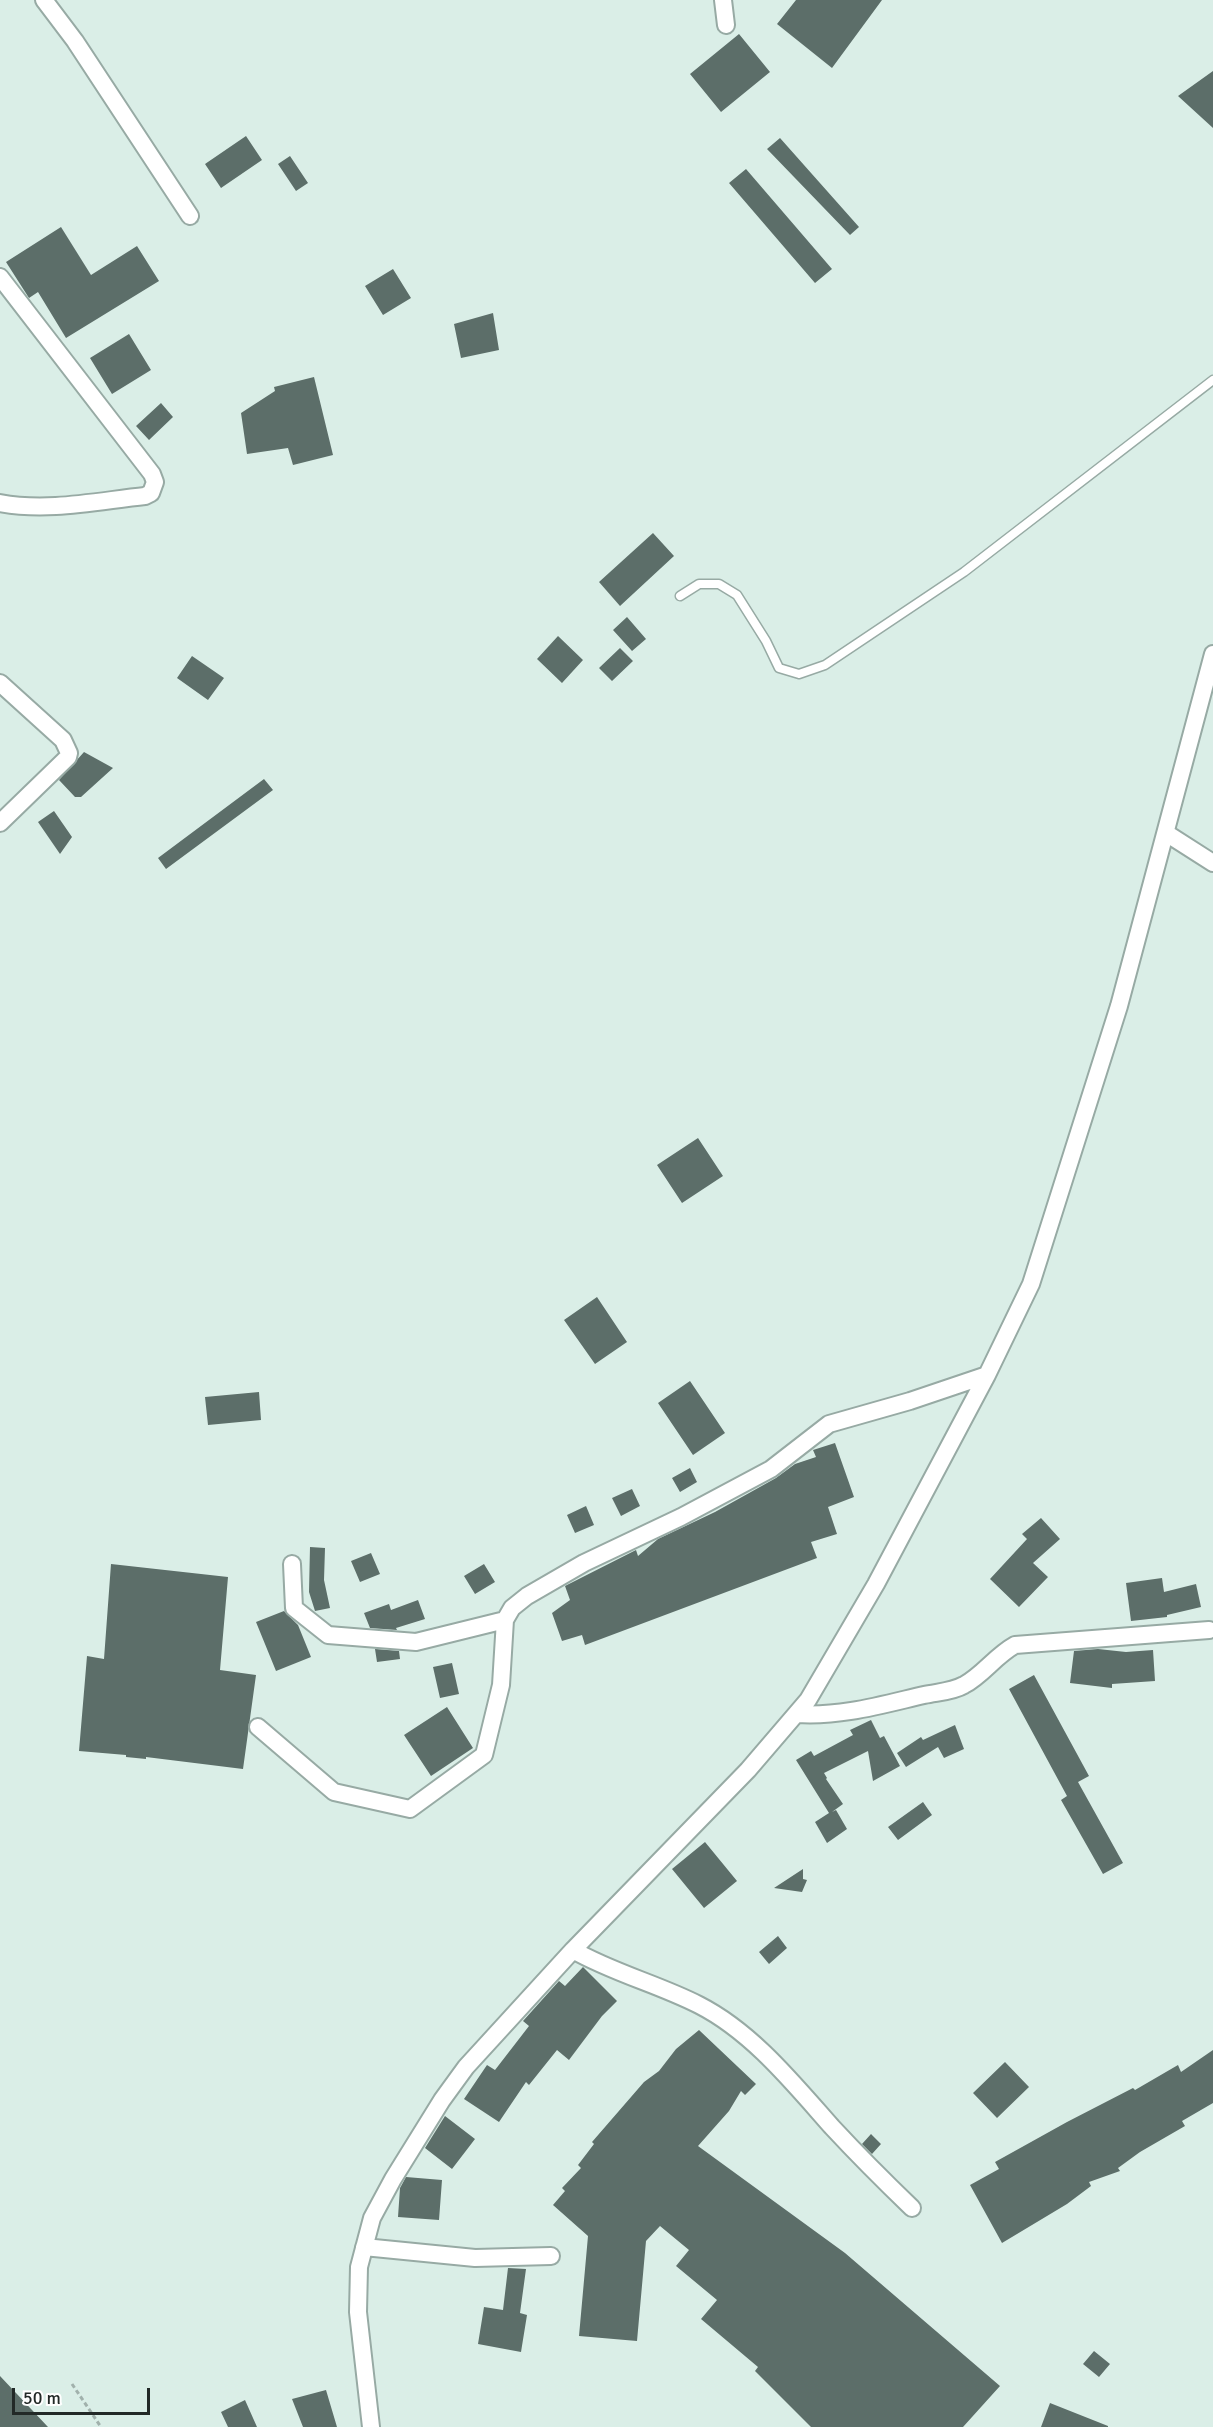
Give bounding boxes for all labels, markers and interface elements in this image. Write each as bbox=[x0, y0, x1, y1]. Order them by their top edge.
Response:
scale bar bbox=[15, 2376, 153, 2414]
text: 50 m bbox=[23, 2387, 61, 2409]

